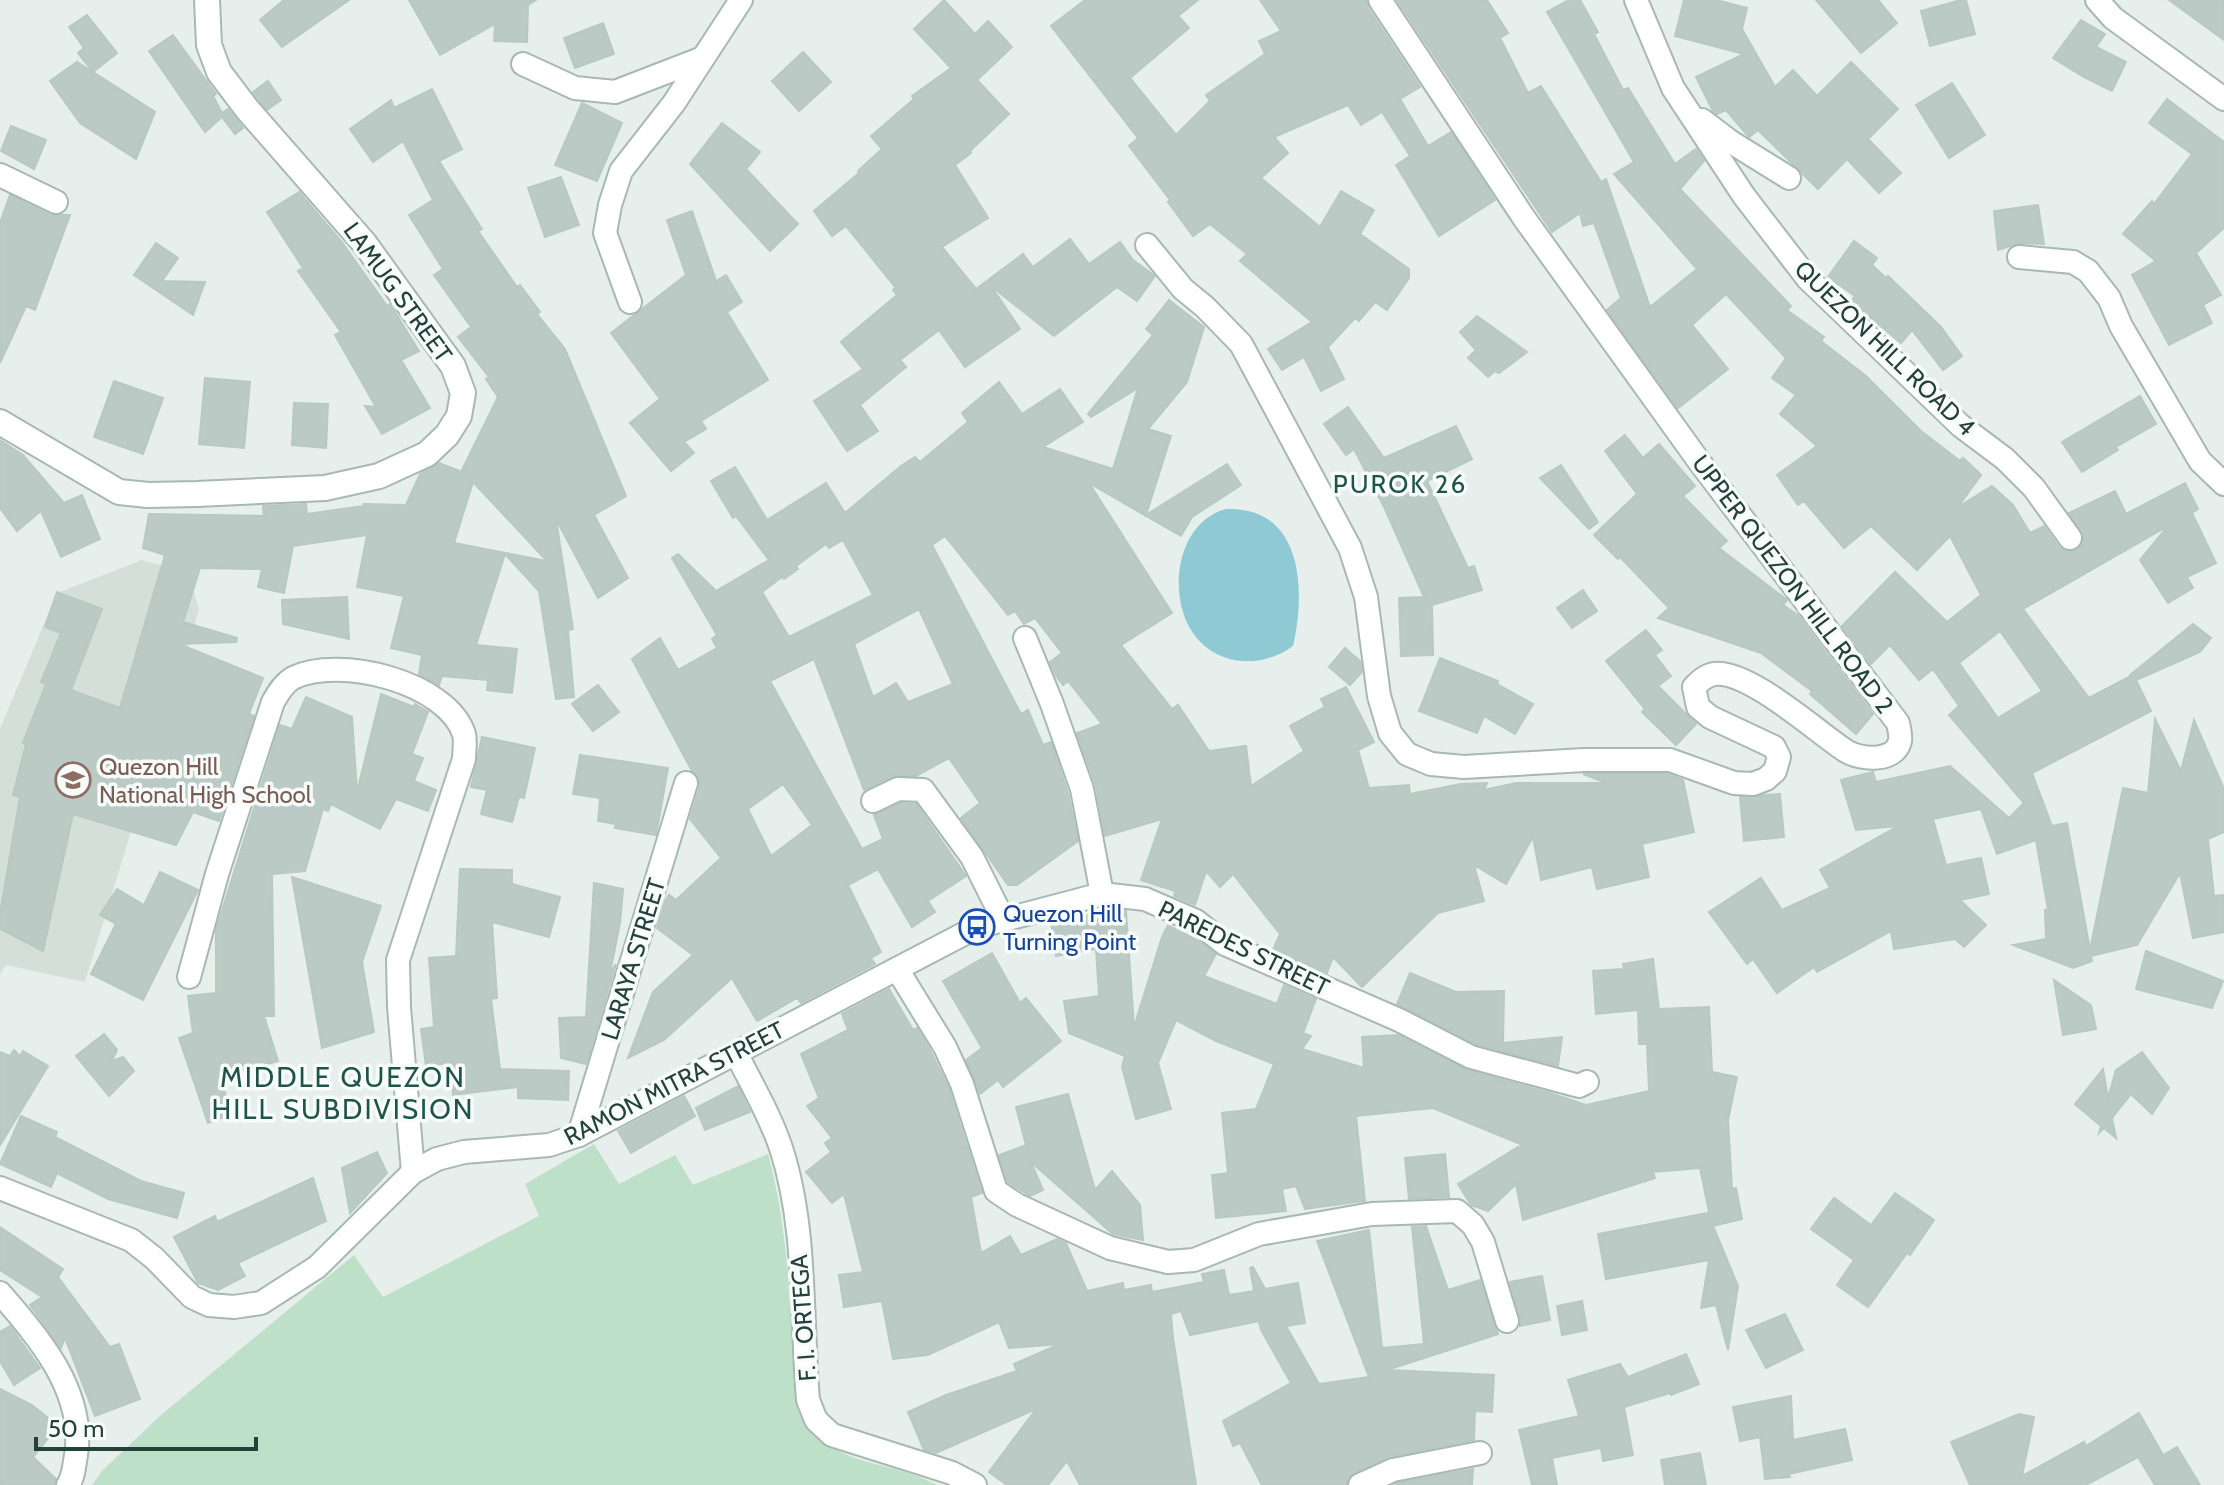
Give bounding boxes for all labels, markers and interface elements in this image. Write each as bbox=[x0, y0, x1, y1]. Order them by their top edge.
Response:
street label: LAMUG STREET bbox=[338, 216, 459, 368]
street label: QUEZON HILL ROAD 4 bbox=[1789, 254, 1981, 442]
street label: UPPER QUEZON HILL ROAD 2 bbox=[1686, 449, 1900, 719]
district label: PUROK 26 bbox=[1333, 468, 1467, 500]
place label: Quezon Hill National High School bbox=[99, 752, 312, 809]
school or university icon: Quezon Hill National High School bbox=[54, 761, 92, 799]
street label: LARAYA STREET bbox=[595, 874, 671, 1043]
street label: PAREDES STREET bbox=[1154, 894, 1334, 1002]
place label: Quezon Hill Turning Point bbox=[1003, 899, 1136, 956]
bus stop icon: Quezon Hill Turning Point bbox=[958, 908, 996, 946]
street label: RAMON MITRA STREET bbox=[559, 1015, 789, 1151]
district label: MIDDLE QUEZON HILL SUBDIVISION bbox=[211, 1060, 475, 1126]
street label: F. I. ORTEGA bbox=[784, 1253, 822, 1382]
scale bar bbox=[36, 1401, 256, 1451]
text: 50 m bbox=[48, 1414, 104, 1443]

